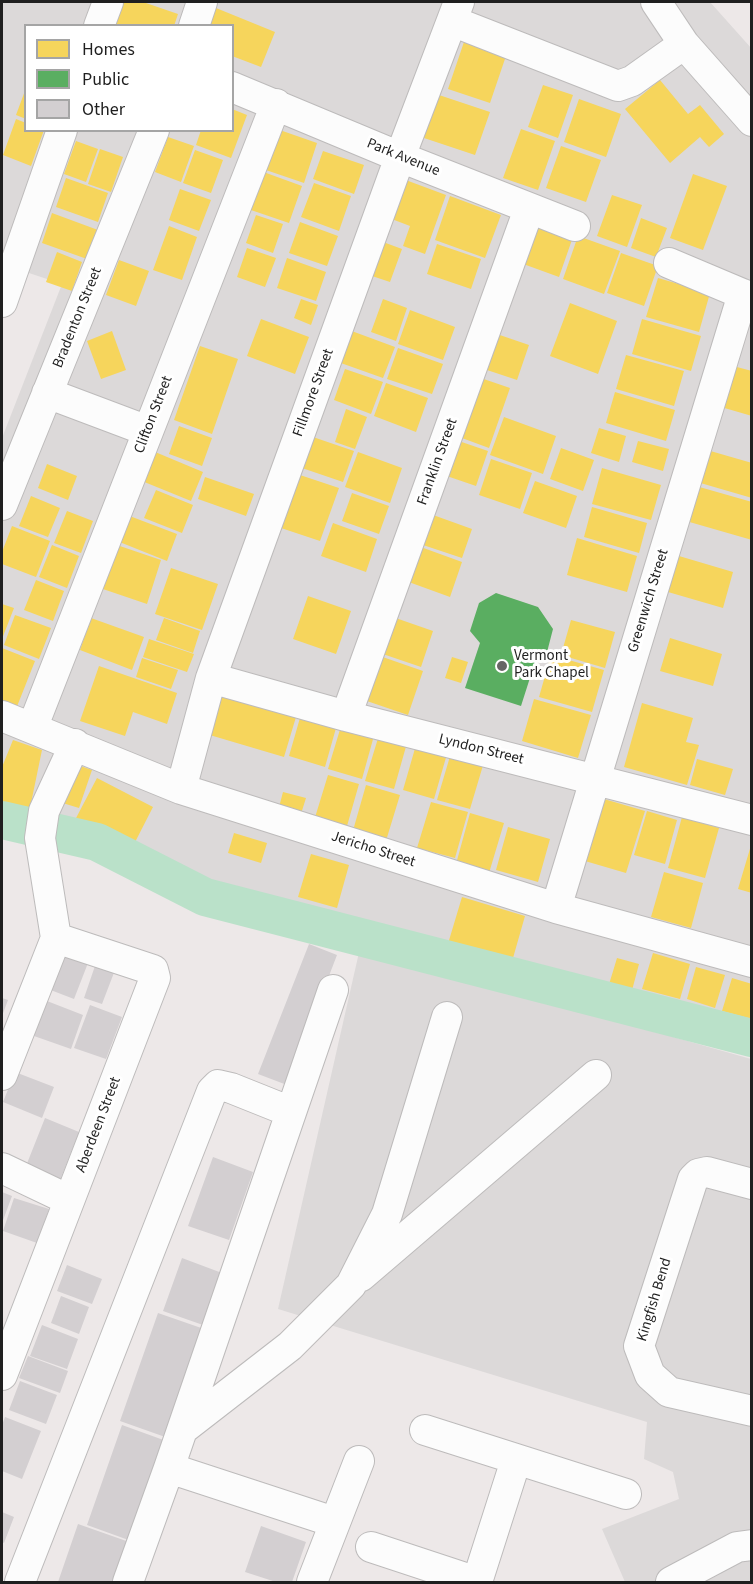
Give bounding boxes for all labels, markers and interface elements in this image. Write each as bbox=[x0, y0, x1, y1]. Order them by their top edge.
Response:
legend bbox=[24, 24, 234, 132]
text: Homes bbox=[82, 37, 135, 62]
text: Public bbox=[82, 67, 129, 92]
text: Other bbox=[82, 97, 125, 122]
street label: Park Avenue bbox=[364, 135, 442, 181]
street label: Bradenton Street bbox=[50, 265, 106, 371]
street label: Fillmore Street bbox=[290, 347, 338, 439]
street label: Clifton Street bbox=[131, 374, 177, 456]
street label: Franklin Street bbox=[414, 416, 462, 508]
street label: Greenwich Street bbox=[625, 547, 673, 655]
place label: Vermont Park Chapel bbox=[514, 648, 589, 683]
marker: Vermont Park Chapel bbox=[495, 659, 509, 673]
street label: Lyndon Street bbox=[437, 731, 525, 769]
street label: Jericho Street bbox=[329, 828, 417, 872]
street label: Aberdeen Street bbox=[73, 1075, 125, 1175]
street label: Kingfish Bend bbox=[634, 1256, 676, 1344]

